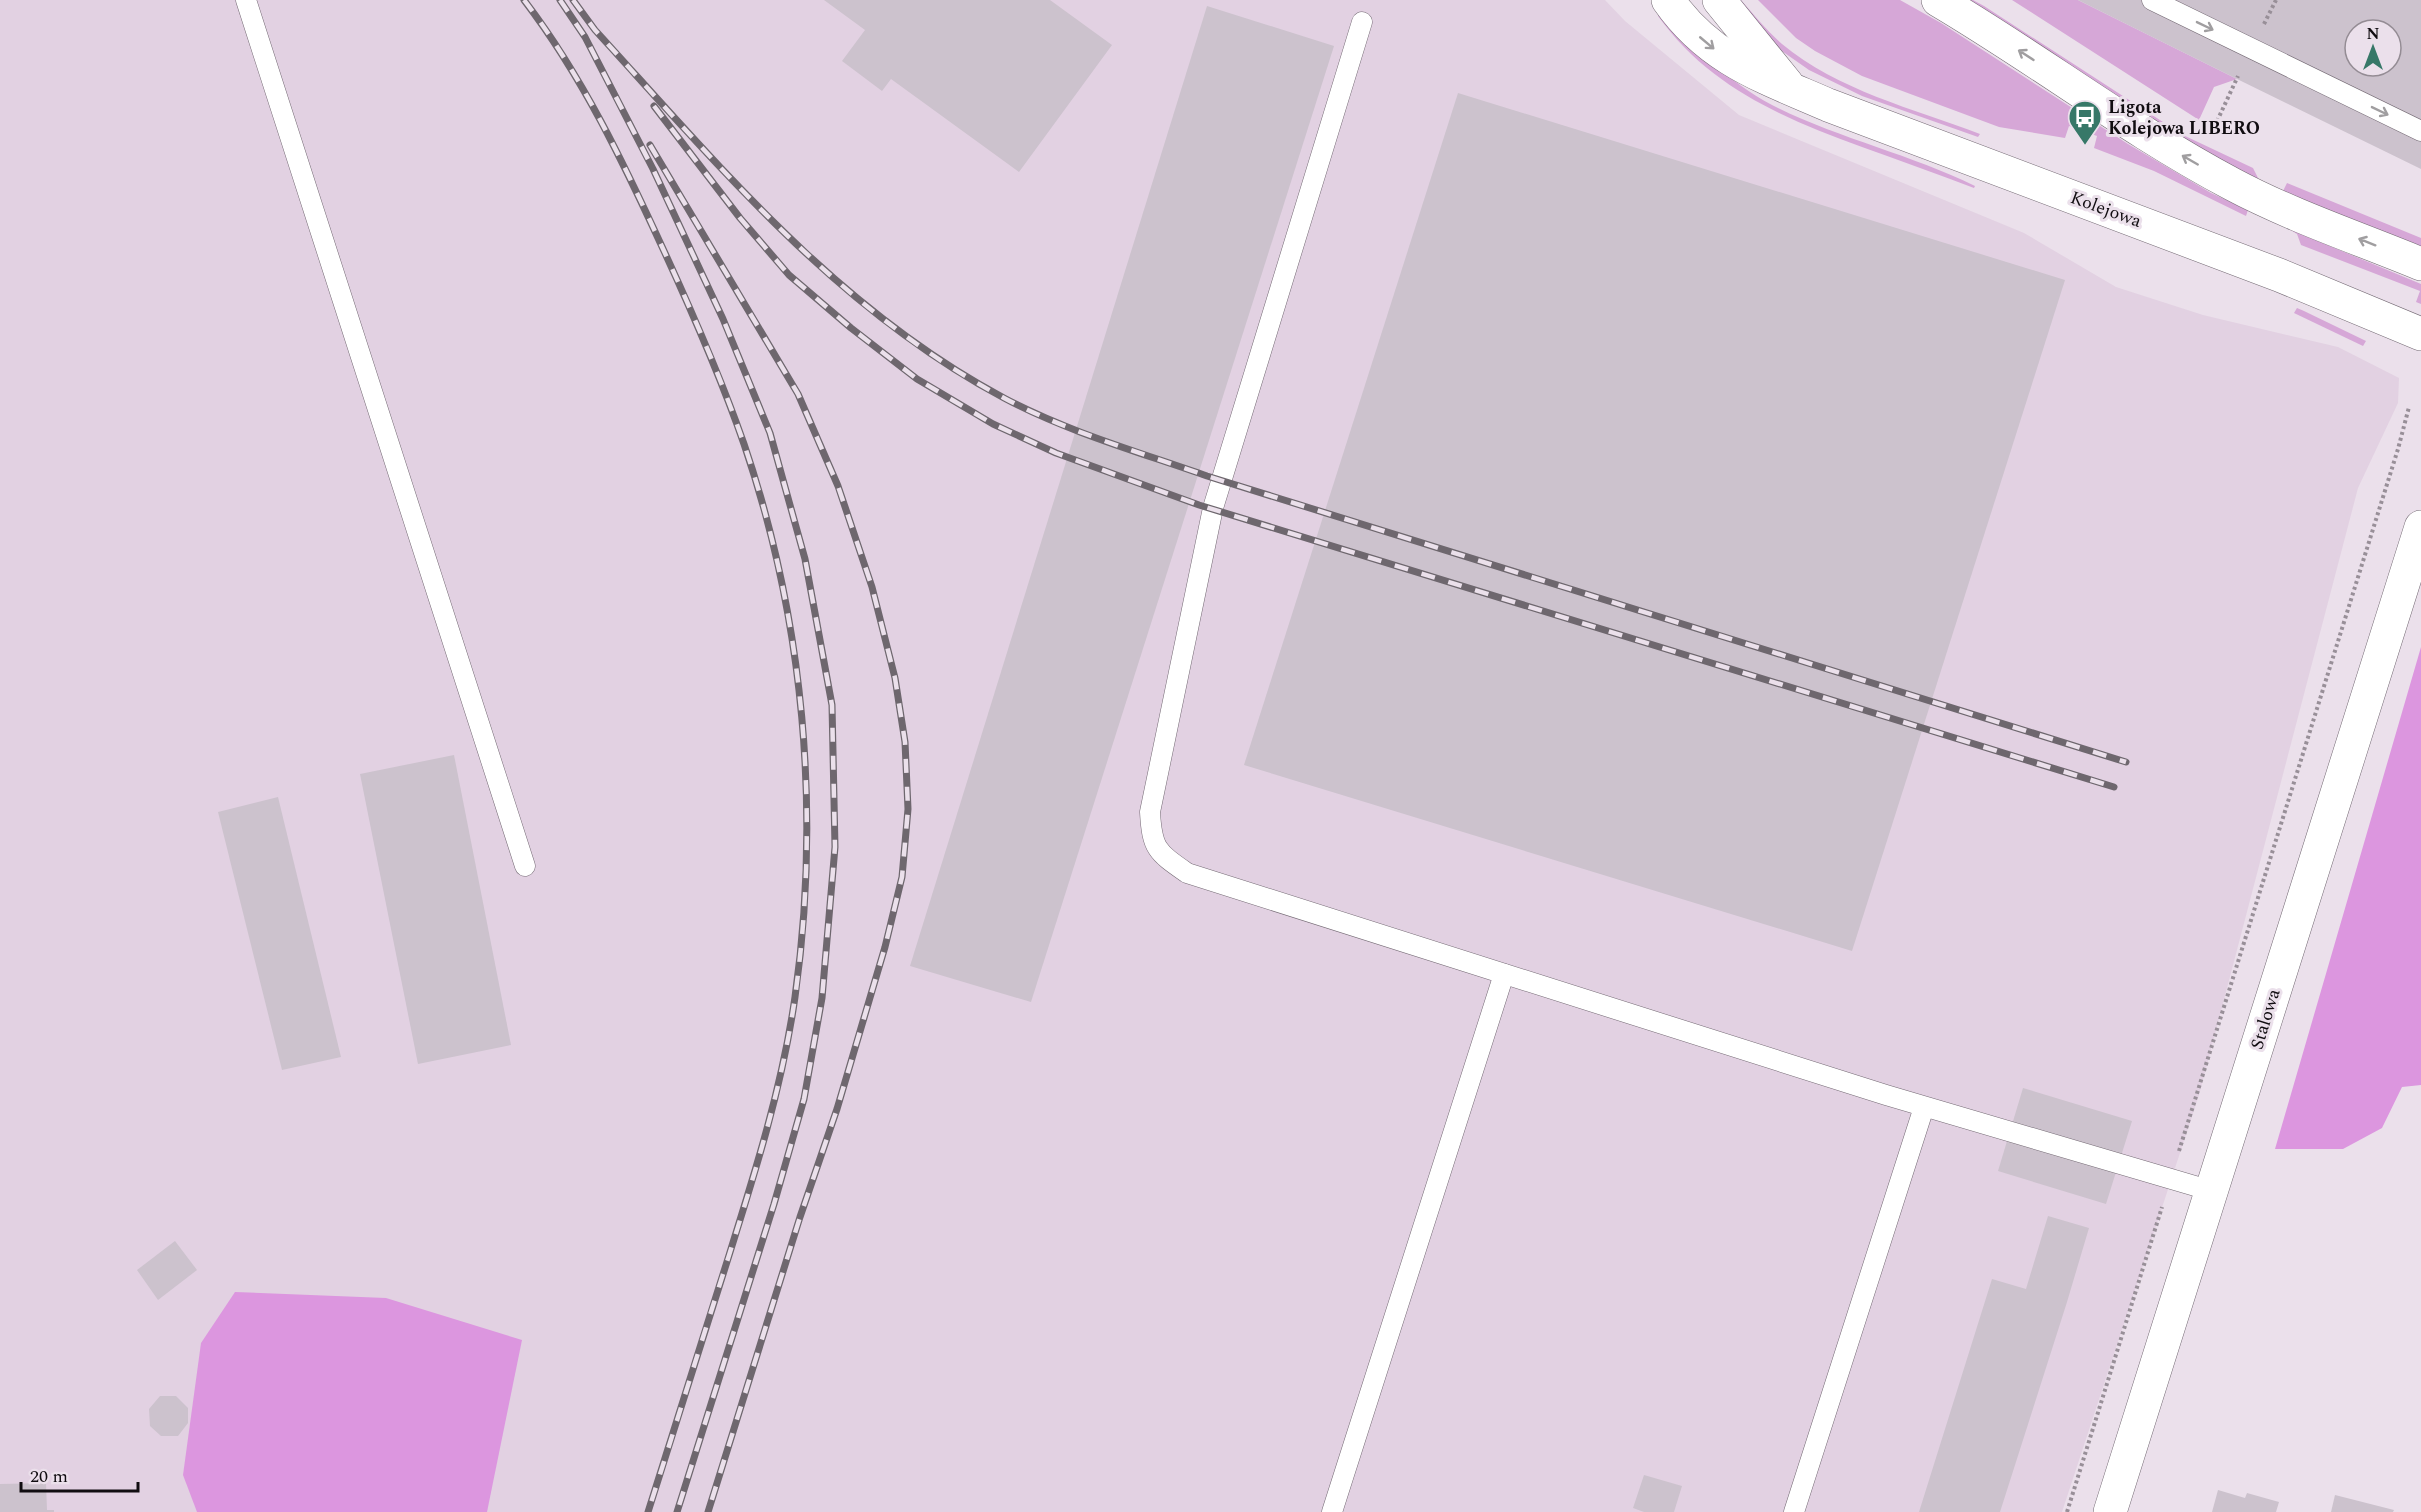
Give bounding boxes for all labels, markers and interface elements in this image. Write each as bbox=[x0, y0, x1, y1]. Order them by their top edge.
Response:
north arrow bbox=[2343, 18, 2403, 78]
one-way arrow bbox=[2195, 21, 2213, 32]
text: N bbox=[2366, 22, 2380, 46]
one-way arrow bbox=[1699, 36, 1714, 50]
one-way arrow bbox=[2017, 49, 2034, 62]
place label: Ligota Kolejowa LIBERO bbox=[2108, 94, 2260, 142]
bus stop icon: Ligota Kolejowa LIBERO bbox=[2067, 99, 2103, 146]
one-way arrow bbox=[2370, 106, 2388, 118]
one-way arrow bbox=[2182, 154, 2199, 166]
street label: Kolejowa bbox=[2066, 184, 2145, 235]
one-way arrow bbox=[2358, 236, 2377, 247]
street label: Stalowa bbox=[2243, 985, 2288, 1053]
scale bar bbox=[21, 1455, 138, 1493]
text: 20 m bbox=[30, 1463, 68, 1490]

